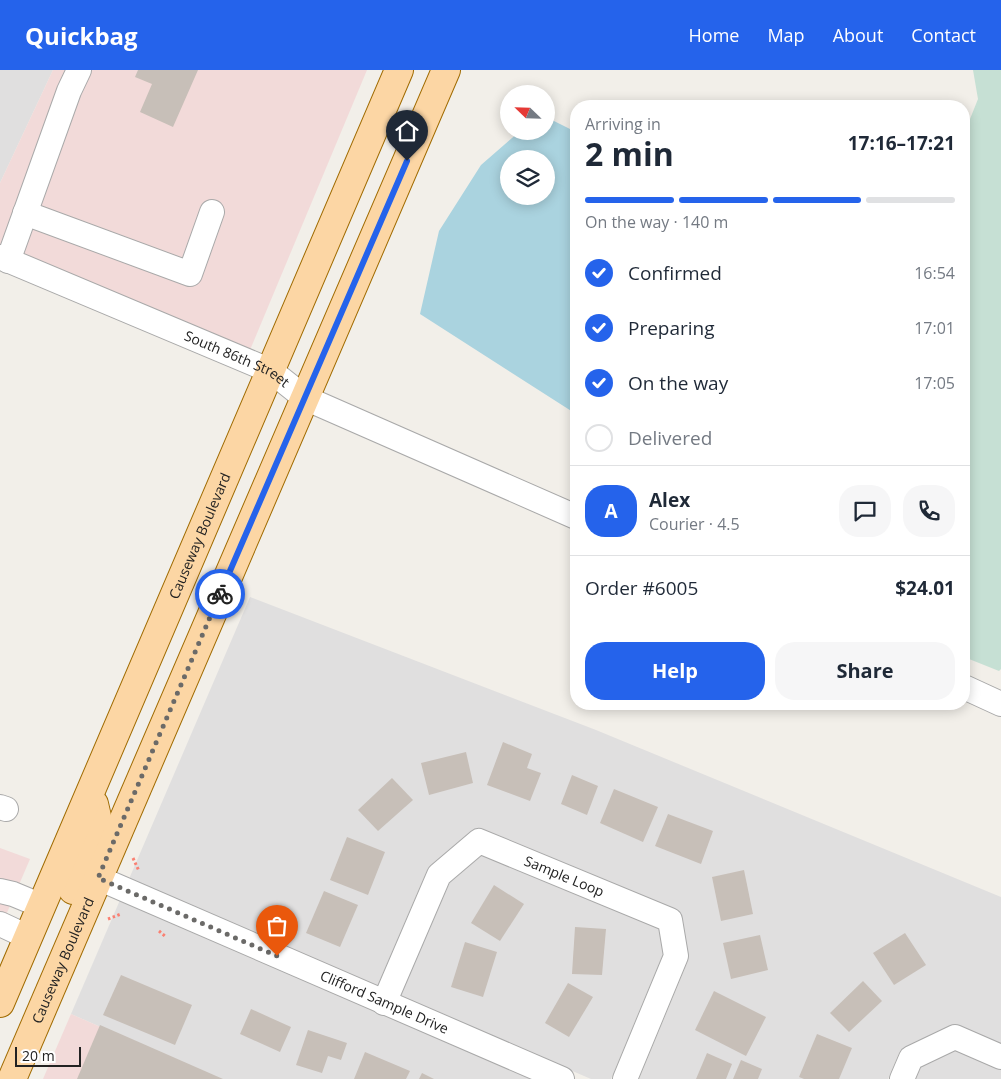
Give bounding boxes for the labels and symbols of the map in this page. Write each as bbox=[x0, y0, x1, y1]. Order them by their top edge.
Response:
north arrow bbox=[500, 85, 555, 140]
pin bbox=[386, 110, 428, 161]
street label: South 86th Street bbox=[182, 326, 294, 391]
street label: Causeway Boulevard bbox=[164, 470, 235, 602]
courier bbox=[195, 569, 245, 619]
street label: Sample Loop bbox=[522, 851, 607, 901]
street label: Causeway Boulevard bbox=[27, 894, 98, 1026]
pin bbox=[256, 905, 298, 956]
street label: Clifford Sample Drive bbox=[317, 965, 452, 1038]
scale bar bbox=[15, 1044, 81, 1067]

